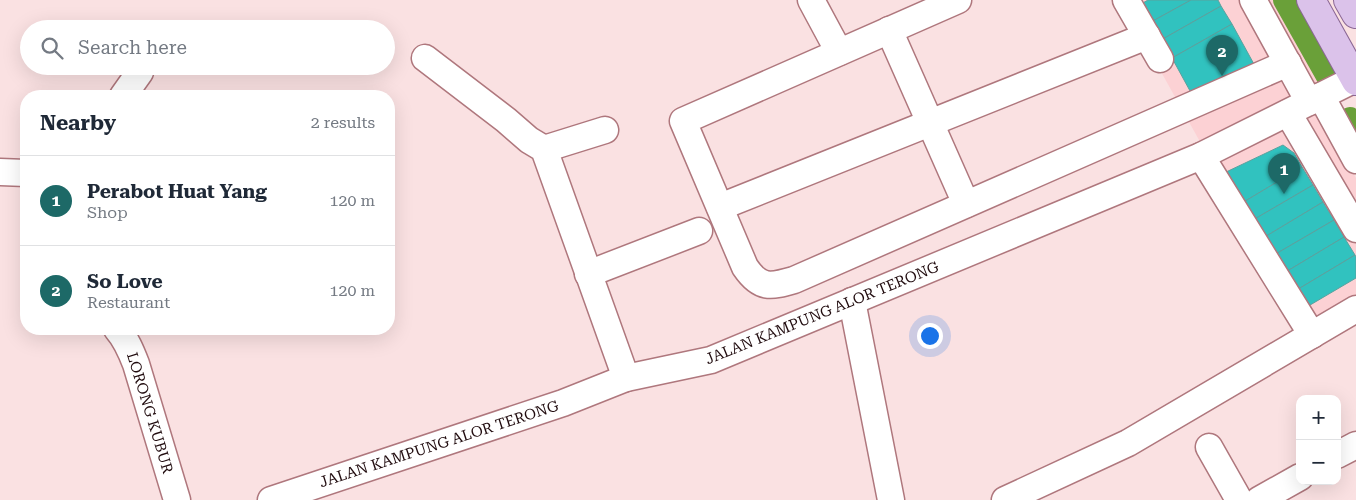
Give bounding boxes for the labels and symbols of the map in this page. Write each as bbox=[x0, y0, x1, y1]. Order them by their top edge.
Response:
pin: 2 bbox=[1206, 35, 1238, 76]
pin: 1 bbox=[1268, 153, 1300, 194]
street label: JALAN KAMPUNG ALOR TERONG bbox=[702, 258, 942, 368]
your location bbox=[917, 323, 943, 349]
street label: LORONG KUBUR bbox=[123, 350, 177, 476]
street label: JALAN KAMPUNG ALOR TERONG bbox=[317, 397, 561, 491]

